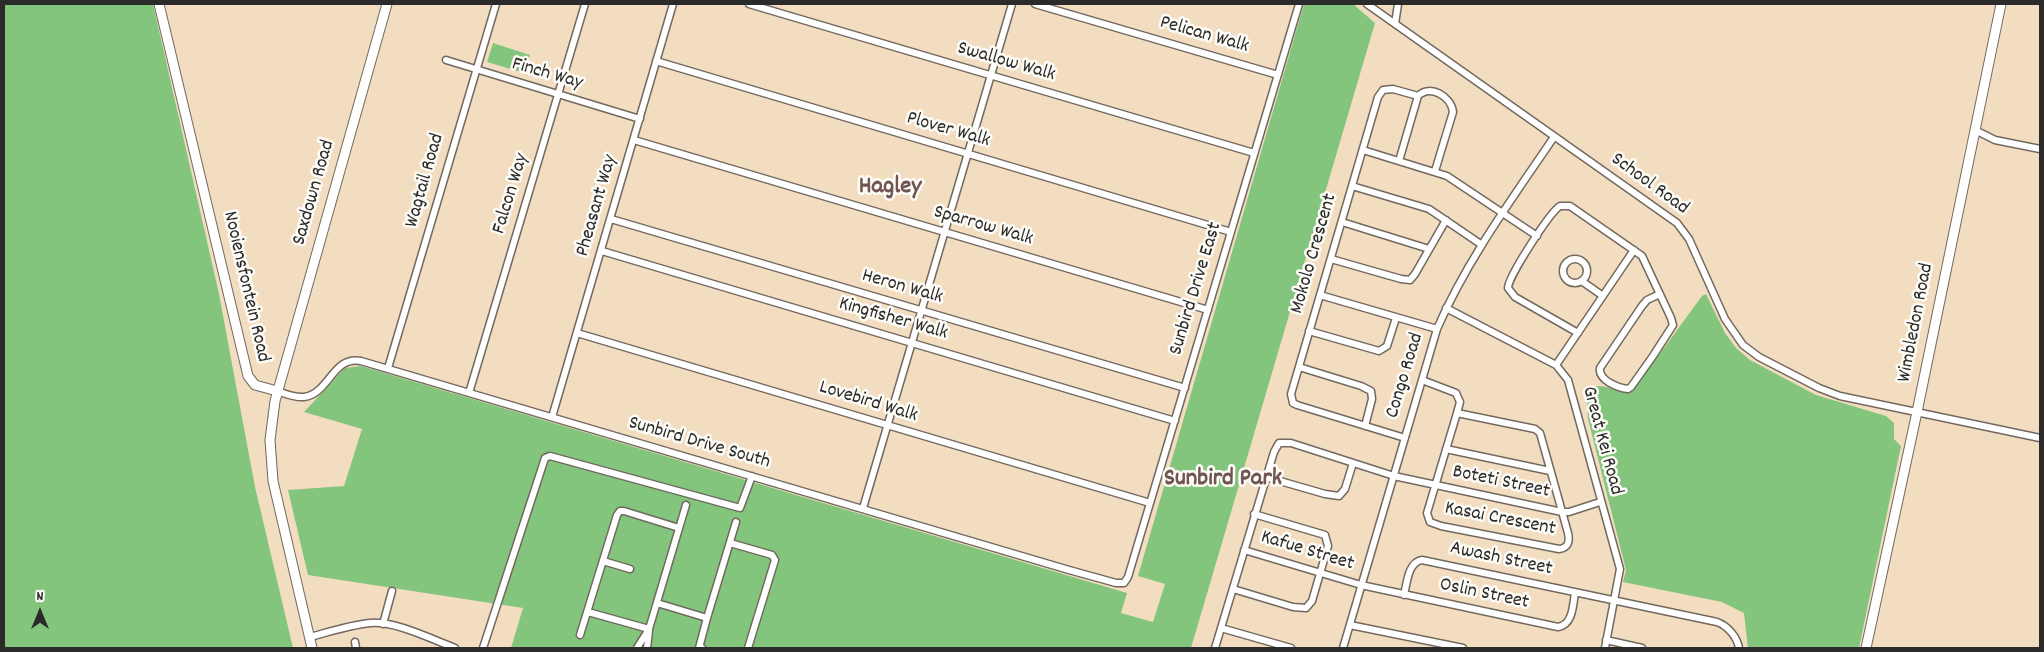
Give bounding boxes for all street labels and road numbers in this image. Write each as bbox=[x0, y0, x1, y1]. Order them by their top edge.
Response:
street label: Pelican Walk bbox=[1157, 12, 1251, 60]
street label: Swallow Walk bbox=[954, 38, 1058, 88]
street label: Finch Way bbox=[509, 53, 585, 97]
street label: Plover Walk bbox=[904, 108, 992, 154]
street label: Wagtail Road bbox=[401, 131, 451, 231]
street label: Saxdown Road bbox=[289, 138, 341, 248]
street label: School Road bbox=[1605, 149, 1693, 221]
street label: Falcon Way bbox=[488, 151, 536, 237]
street label: Pheasant Way bbox=[572, 153, 624, 259]
street label: Mokolo Crescent bbox=[1286, 191, 1344, 317]
street label: Sparrow Walk bbox=[930, 201, 1036, 253]
street label: Nooiensfontein Road bbox=[216, 209, 274, 365]
street label: Sunbird Drive East bbox=[1165, 220, 1229, 358]
street label: Wimbledon Road bbox=[1894, 262, 1940, 384]
street label: Heron Walk bbox=[859, 265, 945, 311]
street label: Kingfisher Walk bbox=[836, 293, 950, 347]
street label: Congo Road bbox=[1382, 331, 1430, 421]
street label: Lovebird Walk bbox=[816, 377, 920, 429]
street label: Great Kei Road bbox=[1575, 384, 1627, 498]
street label: Sunbird Drive South bbox=[625, 412, 773, 476]
street label: Boteti Street bbox=[1450, 461, 1552, 505]
street label: Kasai Crescent bbox=[1442, 497, 1558, 543]
street label: Kafue Street bbox=[1257, 526, 1357, 578]
street label: Awash Street bbox=[1448, 537, 1554, 583]
street label: Oslin Street bbox=[1437, 574, 1531, 616]

